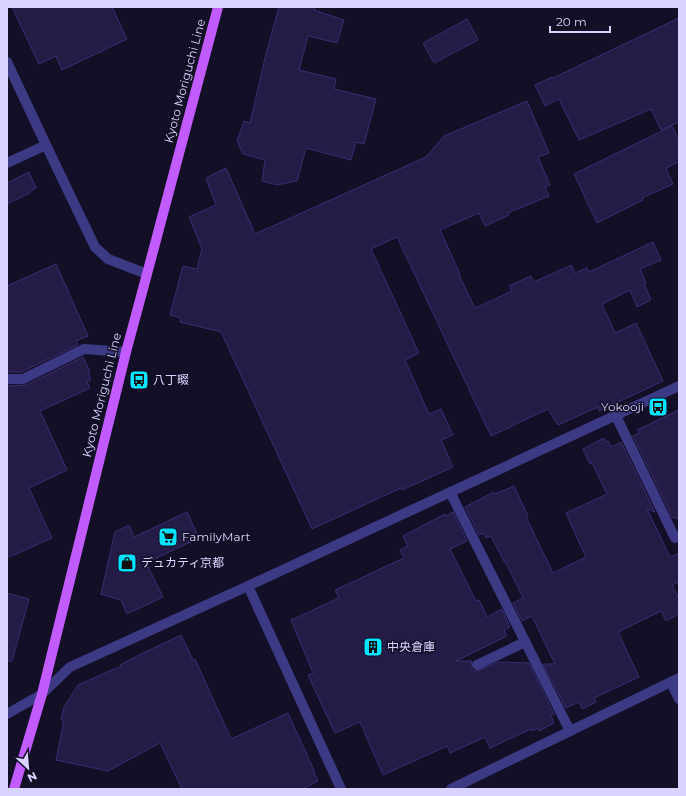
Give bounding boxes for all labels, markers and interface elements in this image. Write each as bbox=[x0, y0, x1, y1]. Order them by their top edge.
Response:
scale bar bbox=[550, 8, 610, 34]
text: 20 m bbox=[556, 14, 587, 29]
street label: Kyoto Moriguchi Line bbox=[161, 17, 208, 144]
street label: Kyoto Moriguchi Line bbox=[79, 331, 124, 459]
bus stop icon: 八丁畷 bbox=[128, 369, 150, 391]
place label: 八丁畷 bbox=[153, 372, 189, 387]
bus stop icon: Yokooji bbox=[647, 396, 669, 418]
place label: Yokooji bbox=[601, 399, 644, 414]
supermarket icon: FamilyMart bbox=[157, 526, 179, 548]
place label: FamilyMart bbox=[182, 529, 251, 544]
shop icon: デュカティ京都 bbox=[116, 552, 138, 574]
place label: デュカティ京都 bbox=[141, 555, 224, 570]
building icon: 中央倉庫 bbox=[362, 636, 384, 658]
place label: 中央倉庫 bbox=[387, 639, 435, 654]
north arrow bbox=[8, 748, 48, 788]
text: N bbox=[25, 769, 39, 785]

